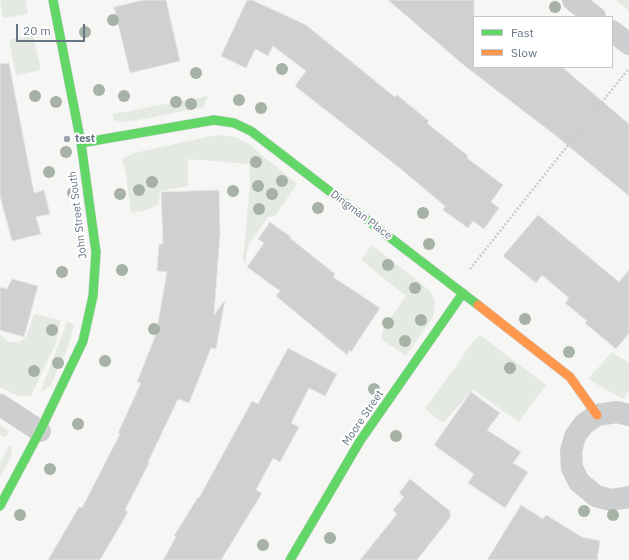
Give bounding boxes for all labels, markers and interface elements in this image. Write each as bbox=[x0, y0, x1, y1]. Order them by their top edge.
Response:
scale bar bbox=[18, 16, 87, 42]
legend bbox=[473, 16, 613, 68]
text: 20 m bbox=[23, 23, 51, 38]
text: Fast bbox=[511, 25, 534, 40]
text: Slow bbox=[511, 45, 537, 60]
place label: test bbox=[75, 132, 95, 146]
marker: test bbox=[62, 134, 72, 144]
street label: John Street South bbox=[66, 170, 90, 260]
street label: Dingman Place bbox=[328, 188, 394, 242]
street label: Moore Street bbox=[340, 388, 386, 448]

